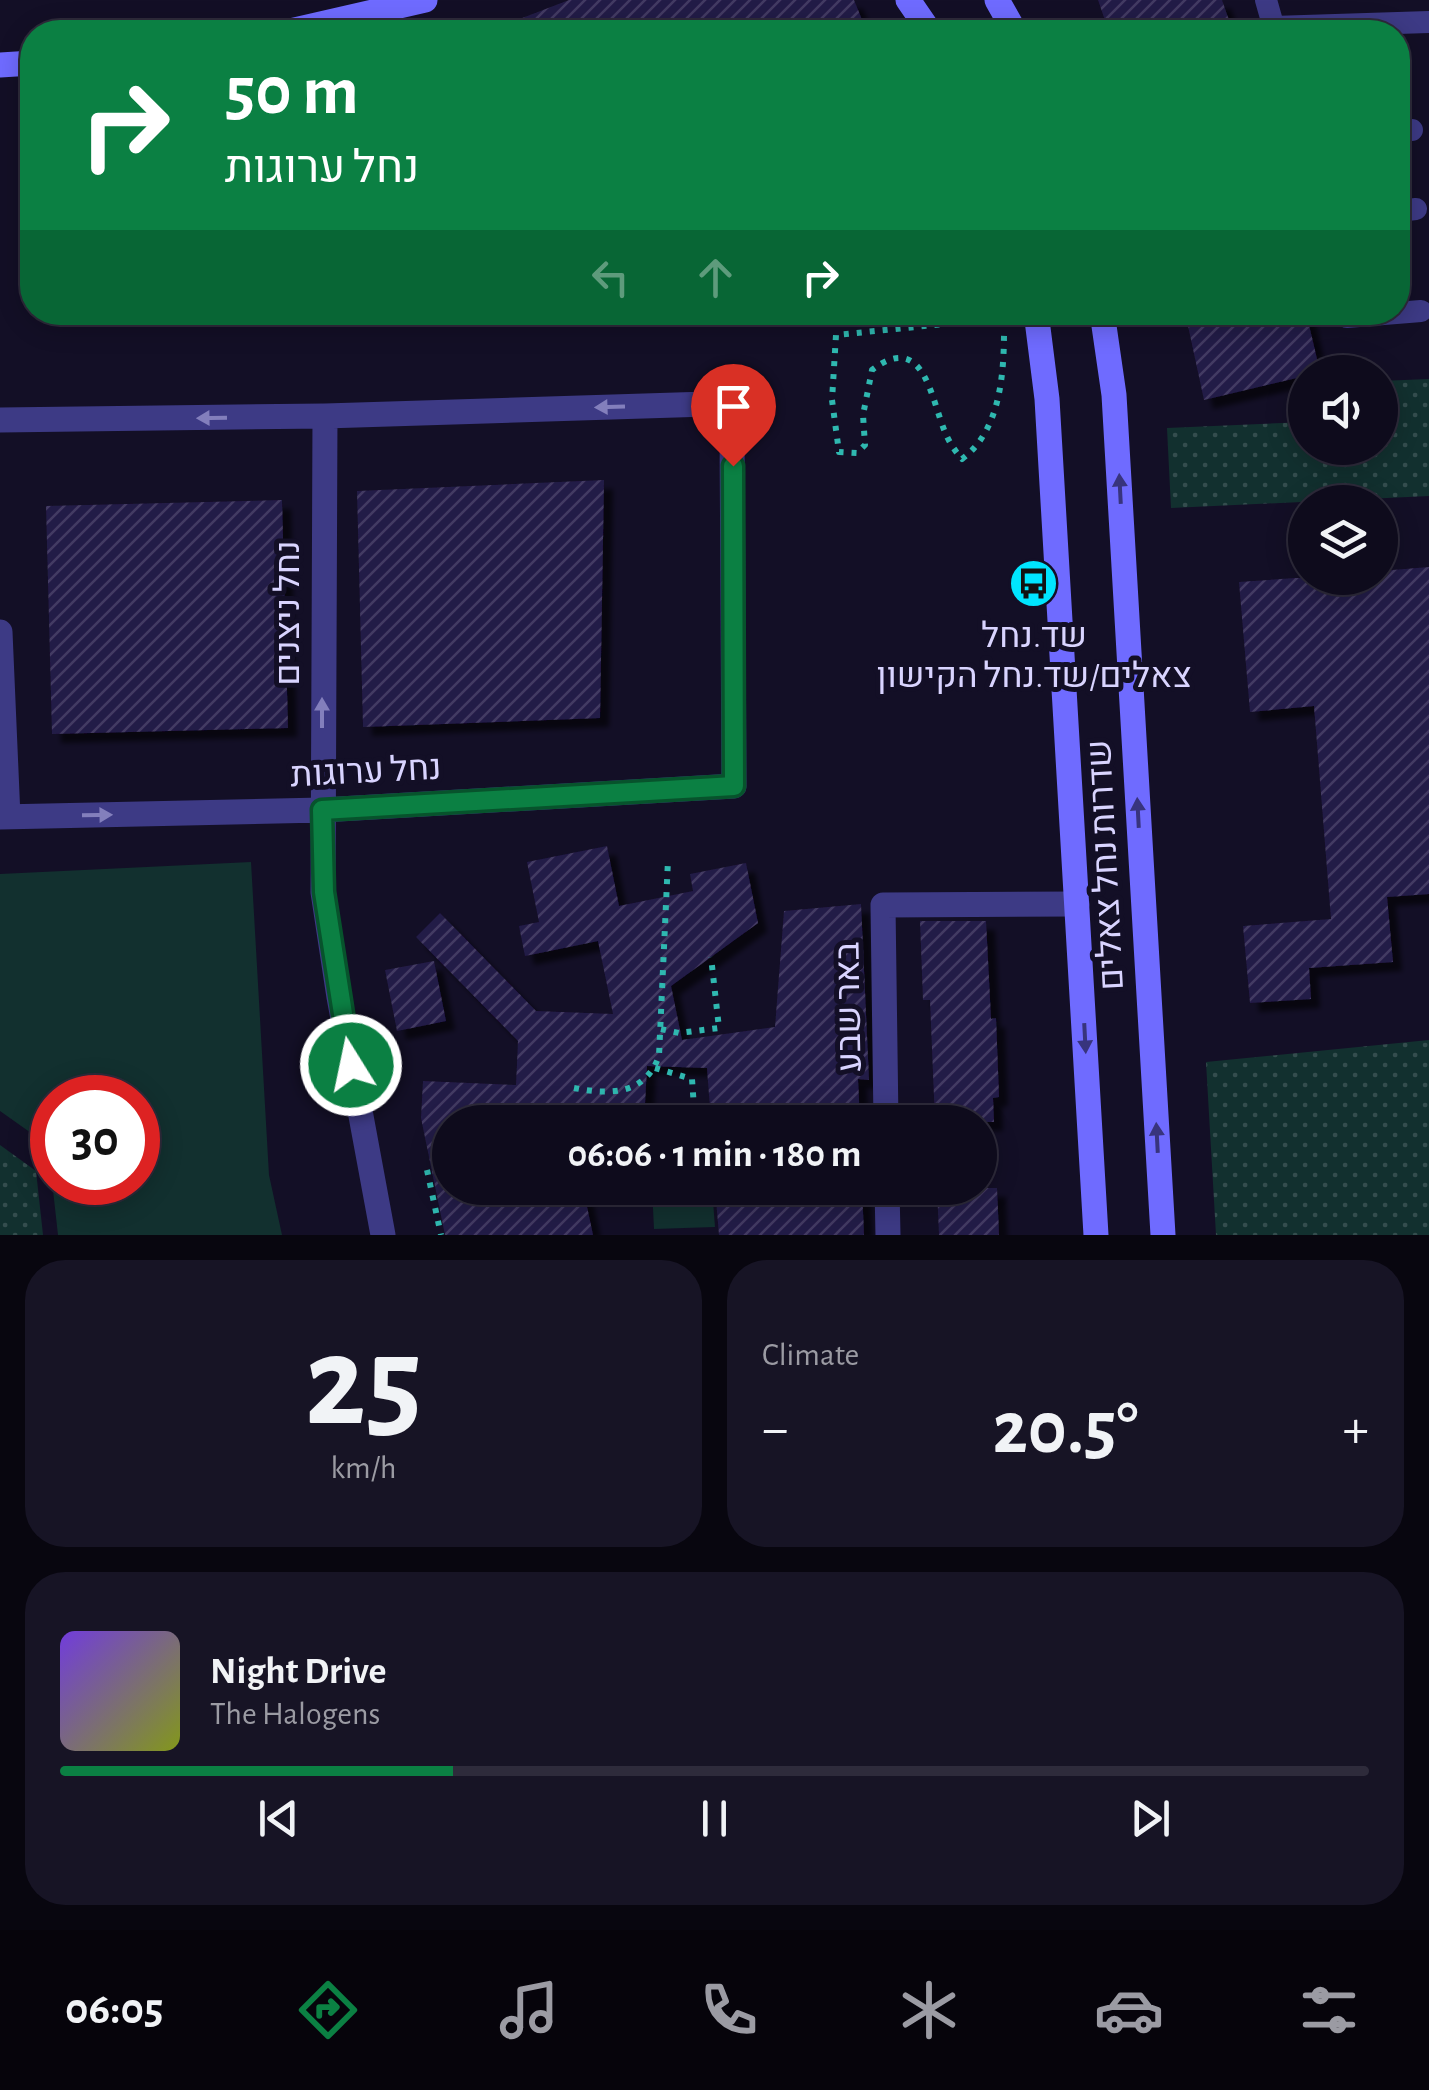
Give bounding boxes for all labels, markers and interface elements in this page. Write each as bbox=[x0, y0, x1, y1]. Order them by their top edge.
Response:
text: 50 m bbox=[225, 57, 359, 127]
icon: right bbox=[60, 60, 190, 190]
text: נחל ערוגות bbox=[225, 146, 419, 191]
icon: left bbox=[583, 250, 638, 305]
icon: ahead bbox=[688, 250, 743, 305]
icon: right bbox=[793, 250, 848, 305]
map controls bbox=[1288, 355, 1398, 595]
button: sound bbox=[1288, 355, 1398, 465]
pin bbox=[691, 364, 776, 467]
icon: arrive bbox=[706, 379, 761, 434]
one-way arrow bbox=[594, 400, 626, 416]
one-way arrow bbox=[195, 410, 227, 426]
one-way arrow bbox=[1112, 472, 1128, 504]
button: layers bbox=[1288, 485, 1398, 595]
street label: נחל ניצנים bbox=[271, 540, 306, 686]
bus stop icon: שד.נחל צאלים/שד.נחל הקישון bbox=[1008, 558, 1060, 610]
place label: שד.נחל צאלים/שד.נחל הקישון bbox=[876, 619, 1192, 694]
one-way arrow bbox=[314, 696, 330, 728]
street label: שדרות נחל צאלים bbox=[1082, 739, 1130, 991]
street label: נחל ערוגות bbox=[290, 751, 442, 793]
one-way arrow bbox=[1130, 797, 1146, 829]
one-way arrow bbox=[82, 807, 114, 823]
street label: באר שבע bbox=[830, 942, 868, 1072]
position arrow bbox=[299, 1013, 403, 1117]
one-way arrow bbox=[1077, 1023, 1093, 1055]
speed limit sign: 30 bbox=[30, 1075, 160, 1205]
one-way arrow bbox=[1149, 1121, 1165, 1153]
text: 06:06 · 1 min · 180 m bbox=[567, 1136, 862, 1174]
text: 25 bbox=[305, 1319, 422, 1449]
text: Climate bbox=[762, 1339, 859, 1371]
text: 20.5° bbox=[993, 1392, 1138, 1467]
text: − bbox=[762, 1402, 788, 1457]
text: + bbox=[1343, 1402, 1369, 1457]
text: km/h bbox=[330, 1452, 397, 1484]
text: Night Drive bbox=[210, 1653, 386, 1691]
text: The Halogens bbox=[210, 1698, 380, 1730]
icon: previous bbox=[251, 1791, 306, 1846]
icon: pause bbox=[687, 1791, 742, 1846]
icon: next bbox=[1123, 1791, 1178, 1846]
icon: directions bbox=[293, 1975, 363, 2045]
icon: music bbox=[494, 1975, 564, 2045]
icon: phone bbox=[694, 1975, 764, 2045]
icon: climate bbox=[894, 1975, 964, 2045]
icon: car bbox=[1094, 1975, 1164, 2045]
icon: filters bbox=[1294, 1975, 1364, 2045]
text: 06:05 bbox=[65, 1987, 163, 2032]

